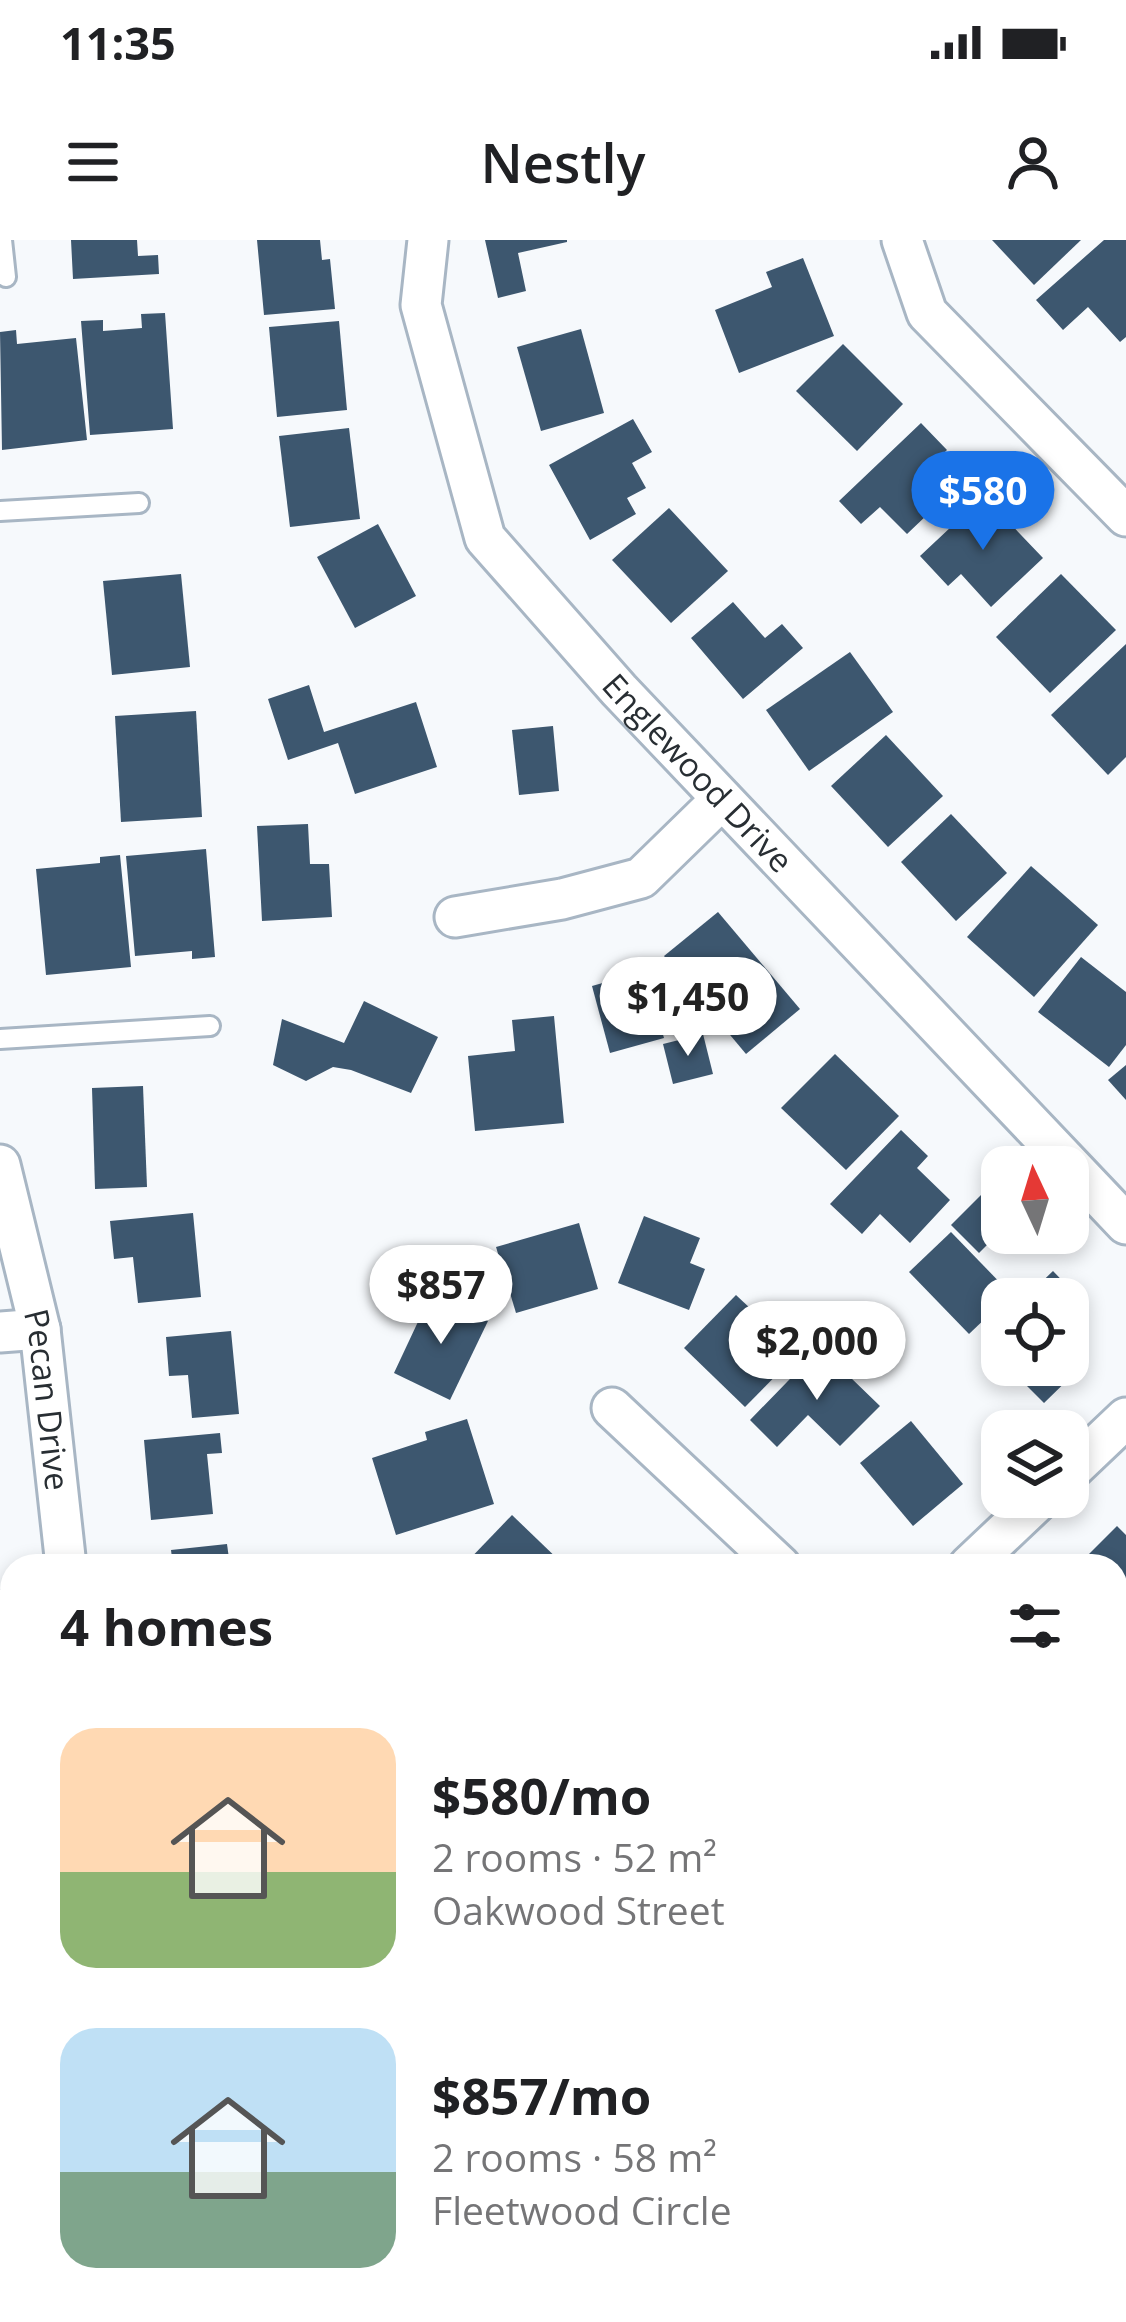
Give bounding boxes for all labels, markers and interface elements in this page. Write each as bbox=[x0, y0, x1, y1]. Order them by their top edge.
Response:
text: 11:35 bbox=[60, 12, 176, 73]
text: Nestly bbox=[480, 125, 646, 199]
icon: menu bbox=[60, 129, 126, 195]
icon: person bbox=[1000, 129, 1066, 195]
pin: $580 bbox=[912, 451, 1054, 553]
text: $580 bbox=[938, 463, 1028, 516]
street label: Englewood Drive bbox=[593, 664, 803, 882]
pin: $1,450 bbox=[590, 957, 786, 1059]
text: $1,450 bbox=[627, 969, 749, 1022]
north arrow bbox=[981, 1146, 1089, 1254]
map controls bbox=[981, 1146, 1089, 1518]
pin: $857 bbox=[370, 1245, 512, 1347]
text: $857 bbox=[396, 1257, 486, 1310]
button: locate bbox=[981, 1278, 1089, 1386]
pin: $2,000 bbox=[719, 1301, 915, 1403]
street label: Pecan Drive bbox=[14, 1304, 81, 1493]
text: $2,000 bbox=[756, 1313, 878, 1366]
button: layers bbox=[981, 1410, 1089, 1518]
text: 4 homes bbox=[60, 1591, 273, 1661]
icon: filters bbox=[1002, 1593, 1068, 1659]
text: $580/mo bbox=[432, 1760, 651, 1830]
icon: home bbox=[156, 1776, 300, 1920]
text: 2 rooms · 52 m² bbox=[432, 1830, 717, 1883]
text: Oakwood Street bbox=[432, 1883, 725, 1936]
text: $857/mo bbox=[432, 2060, 651, 2130]
icon: home bbox=[156, 2076, 300, 2220]
text: 2 rooms · 58 m² bbox=[432, 2130, 717, 2183]
text: Fleetwood Circle bbox=[432, 2183, 732, 2236]

